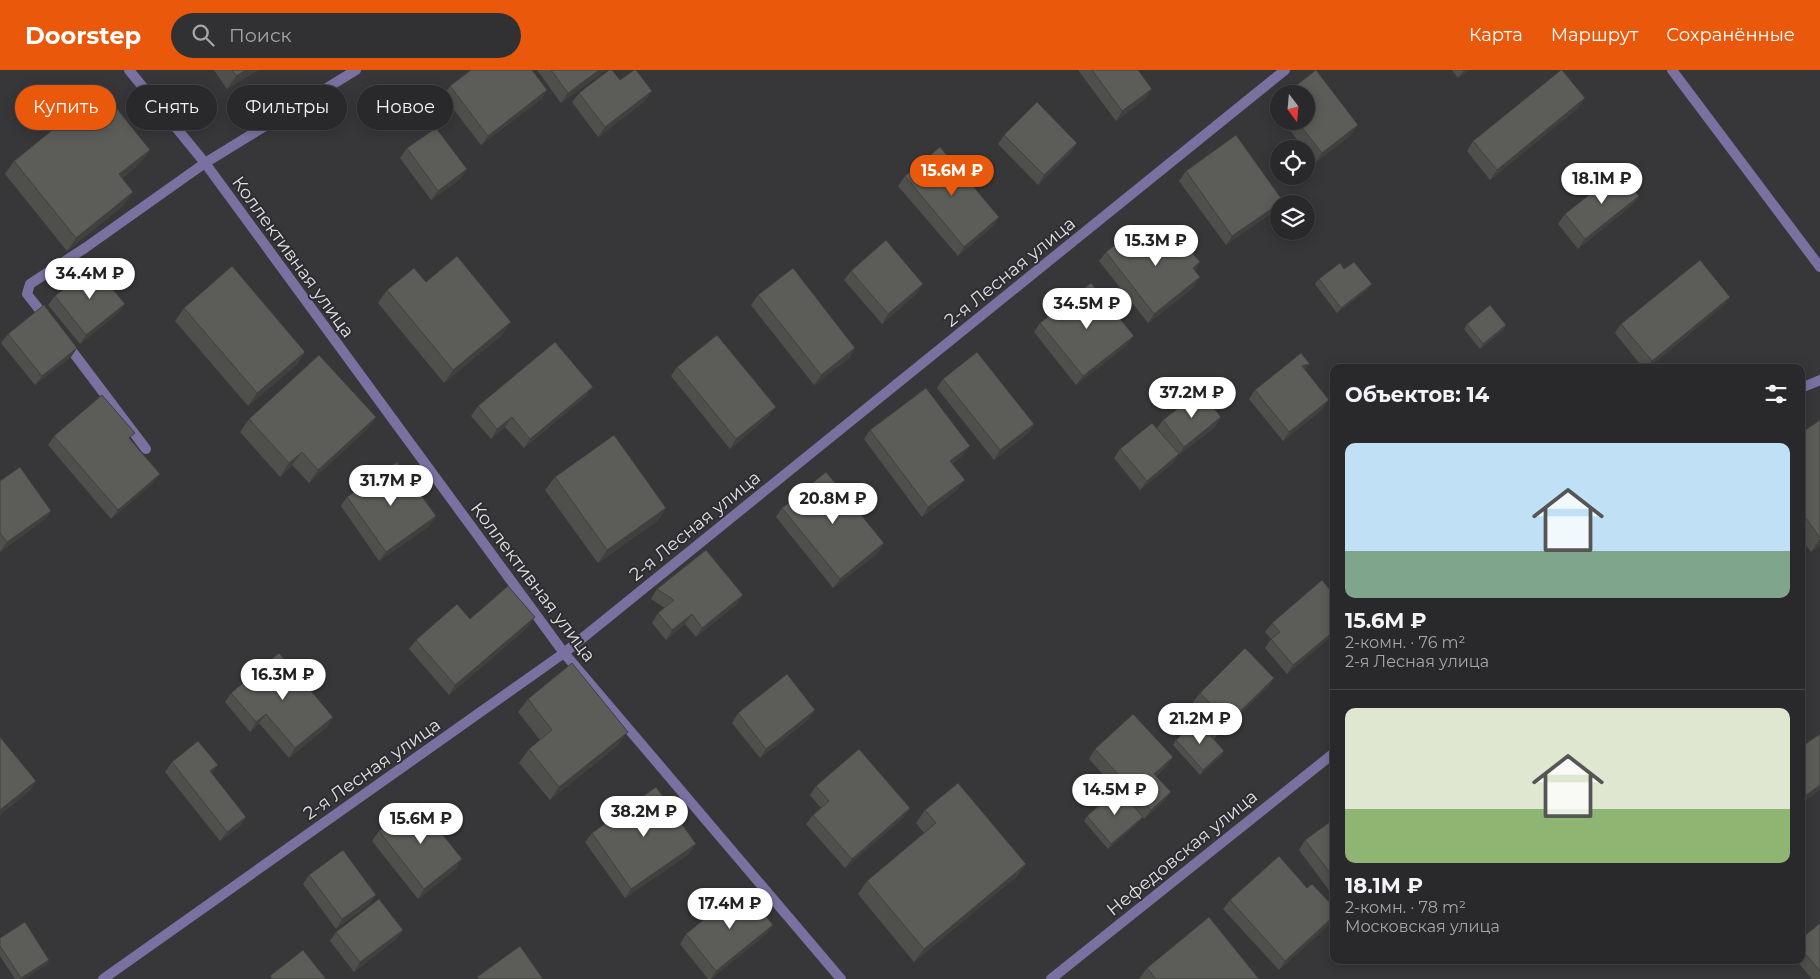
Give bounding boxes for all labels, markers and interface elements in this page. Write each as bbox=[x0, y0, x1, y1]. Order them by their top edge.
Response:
search box bbox=[171, 13, 521, 58]
text: Doorstep bbox=[25, 21, 141, 50]
icon: search bbox=[189, 21, 217, 49]
text: Поиск bbox=[229, 24, 292, 47]
text: Карта bbox=[1469, 24, 1523, 46]
text: Маршрут bbox=[1551, 24, 1638, 46]
text: Сохранённые bbox=[1666, 24, 1795, 46]
chip: Купить bbox=[15, 85, 116, 130]
chip: Снять bbox=[126, 85, 217, 130]
chip: Фильтры bbox=[227, 85, 347, 130]
chip: Новое bbox=[357, 85, 453, 130]
north arrow bbox=[1270, 85, 1315, 130]
map controls bbox=[1270, 85, 1315, 240]
button: locate bbox=[1270, 140, 1315, 185]
pin: 15.6M ₽ bbox=[906, 154, 998, 197]
text: 15.6M ₽ bbox=[921, 161, 983, 180]
pin: 18.1M ₽ bbox=[1556, 162, 1648, 205]
text: 18.1M ₽ bbox=[1572, 169, 1632, 188]
street label: Коллективная улица bbox=[227, 172, 359, 342]
button: layers bbox=[1270, 195, 1315, 240]
street label: 2-я Лесная улица bbox=[940, 212, 1080, 332]
pin: 15.3M ₽ bbox=[1110, 224, 1202, 267]
text: 15.3M ₽ bbox=[1125, 231, 1187, 250]
pin: 34.4M ₽ bbox=[44, 258, 136, 300]
text: 34.4M ₽ bbox=[56, 264, 124, 283]
pin: 34.5M ₽ bbox=[1041, 288, 1133, 330]
text: 34.5M ₽ bbox=[1054, 294, 1120, 313]
pin: 37.2M ₽ bbox=[1146, 376, 1238, 419]
icon: filters bbox=[1762, 380, 1790, 408]
text: Объектов: 14 bbox=[1345, 382, 1489, 407]
text: 37.2M ₽ bbox=[1160, 383, 1224, 402]
pin: 31.7M ₽ bbox=[345, 464, 437, 507]
street label: 2-я Лесная улица bbox=[625, 466, 765, 586]
text: 31.7M ₽ bbox=[360, 471, 422, 490]
icon: home bbox=[1523, 475, 1613, 565]
pin: 20.8M ₽ bbox=[787, 482, 879, 525]
text: 20.8M ₽ bbox=[799, 489, 867, 508]
street label: Коллективная улица bbox=[466, 498, 600, 666]
text: 15.6M ₽ bbox=[1345, 608, 1427, 633]
text: 2-комн. · 76 m² bbox=[1345, 633, 1465, 652]
text: 2-я Лесная улица bbox=[1345, 652, 1489, 671]
pin: 16.3M ₽ bbox=[237, 658, 329, 701]
text: 16.3M ₽ bbox=[252, 665, 314, 684]
pin: 21.2M ₽ bbox=[1154, 702, 1246, 745]
text: 21.2M ₽ bbox=[1169, 709, 1231, 728]
street label: 2-я Лесная улица bbox=[299, 714, 445, 824]
icon: home bbox=[1523, 741, 1613, 831]
pin: 14.5M ₽ bbox=[1069, 774, 1161, 816]
text: 14.5M ₽ bbox=[1083, 780, 1147, 799]
street label: Нефедовская улица bbox=[1102, 785, 1262, 921]
pin: 38.2M ₽ bbox=[598, 796, 690, 838]
pin: 15.6M ₽ bbox=[375, 802, 467, 845]
text: 38.2M ₽ bbox=[611, 802, 677, 821]
text: 15.6M ₽ bbox=[390, 809, 452, 828]
text: 18.1M ₽ bbox=[1345, 873, 1423, 898]
pin: 17.4M ₽ bbox=[684, 888, 776, 930]
text: 17.4M ₽ bbox=[699, 894, 761, 913]
text: 2-комн. · 78 m² bbox=[1345, 898, 1466, 917]
text: Московская улица bbox=[1345, 917, 1500, 936]

